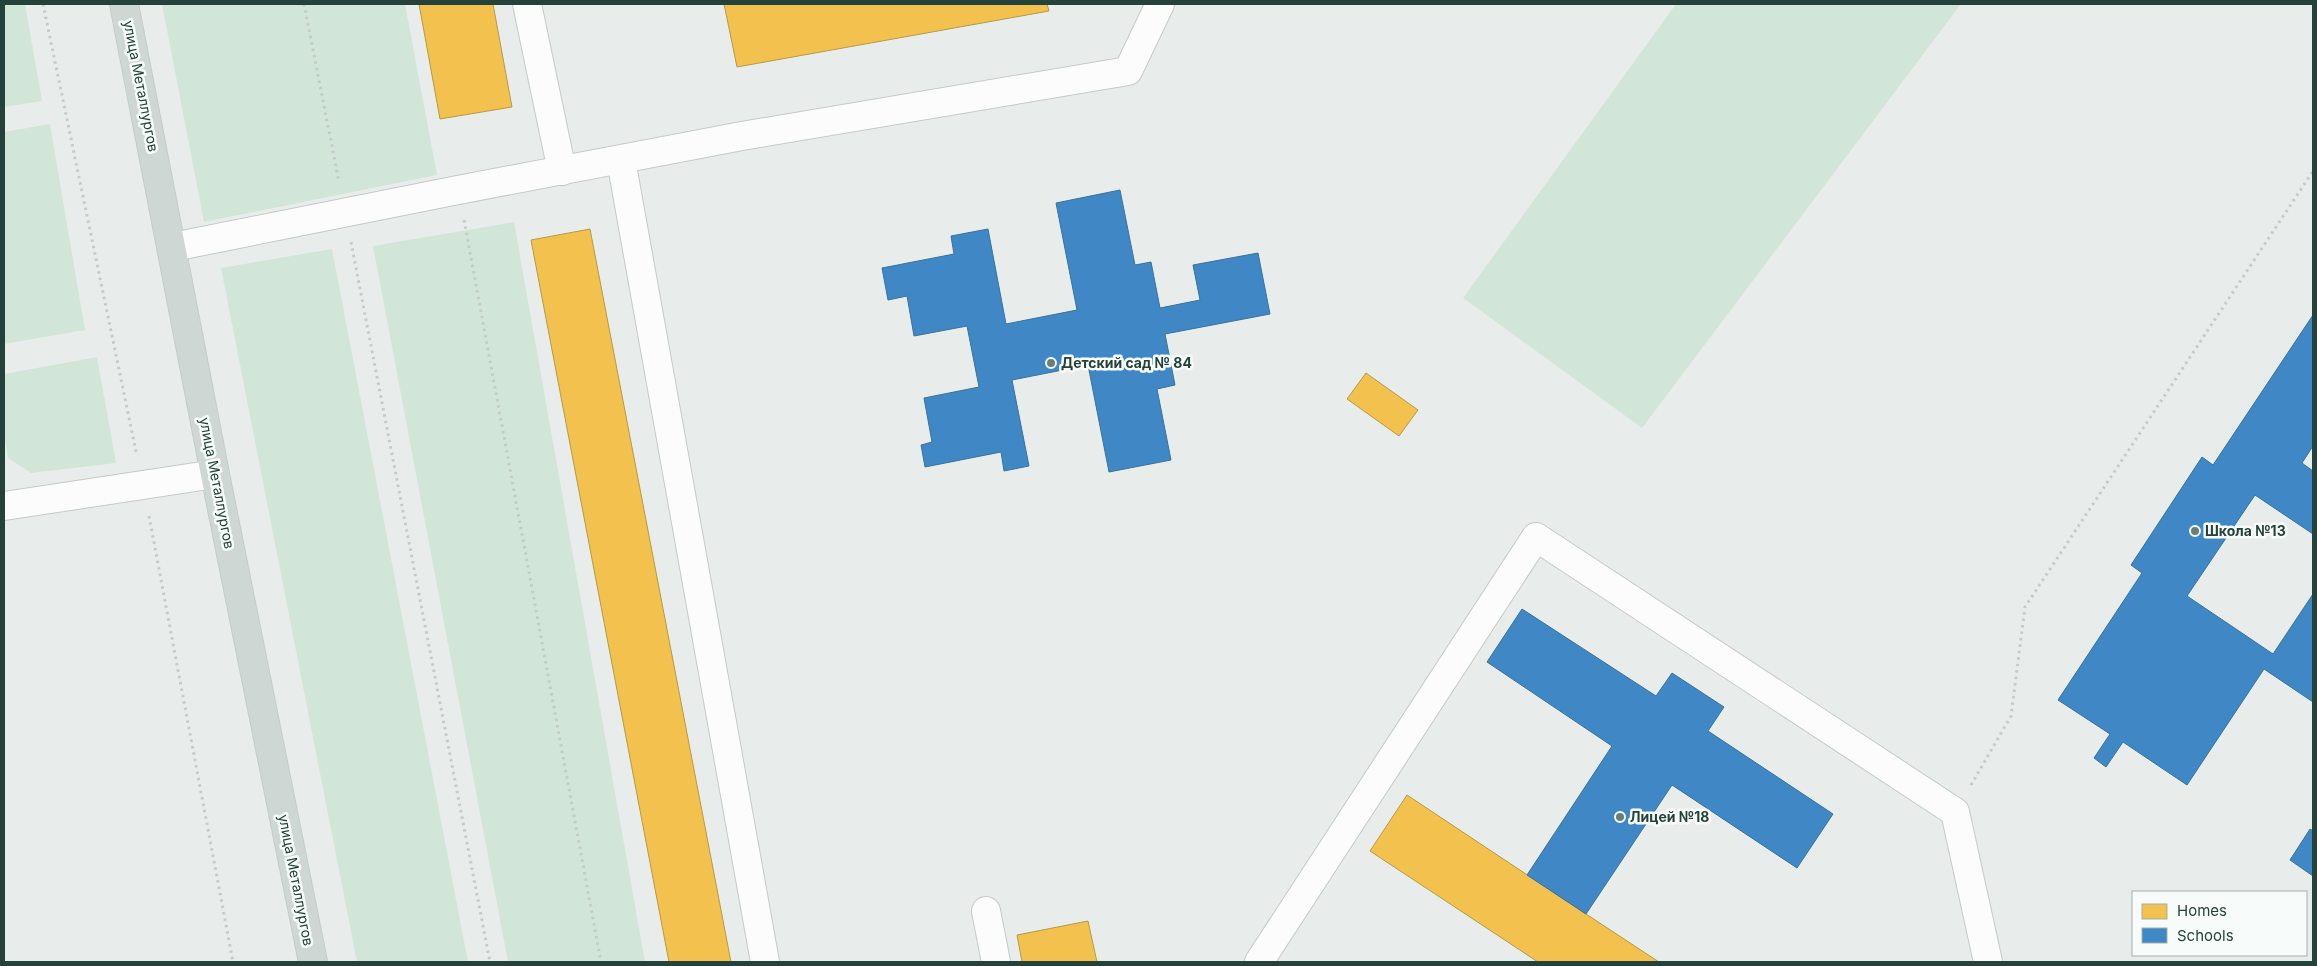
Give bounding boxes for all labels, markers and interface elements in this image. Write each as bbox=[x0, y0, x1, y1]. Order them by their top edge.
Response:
street label: улица Металлургов bbox=[120, 19, 163, 153]
place label: Детский сад № 84 bbox=[1061, 354, 1192, 371]
marker: Детский сад № 84 bbox=[1045, 357, 1057, 369]
street label: улица Металлургов bbox=[196, 416, 239, 550]
place label: Школа №13 bbox=[2205, 522, 2286, 539]
marker: Школа №13 bbox=[2189, 525, 2201, 537]
place label: Лицей №18 bbox=[1630, 808, 1709, 825]
marker: Лицей №18 bbox=[1614, 811, 1626, 823]
street label: улица Металлургов bbox=[275, 813, 318, 947]
legend bbox=[2132, 891, 2307, 956]
text: Homes bbox=[2177, 901, 2227, 920]
text: Schools bbox=[2177, 926, 2234, 945]

